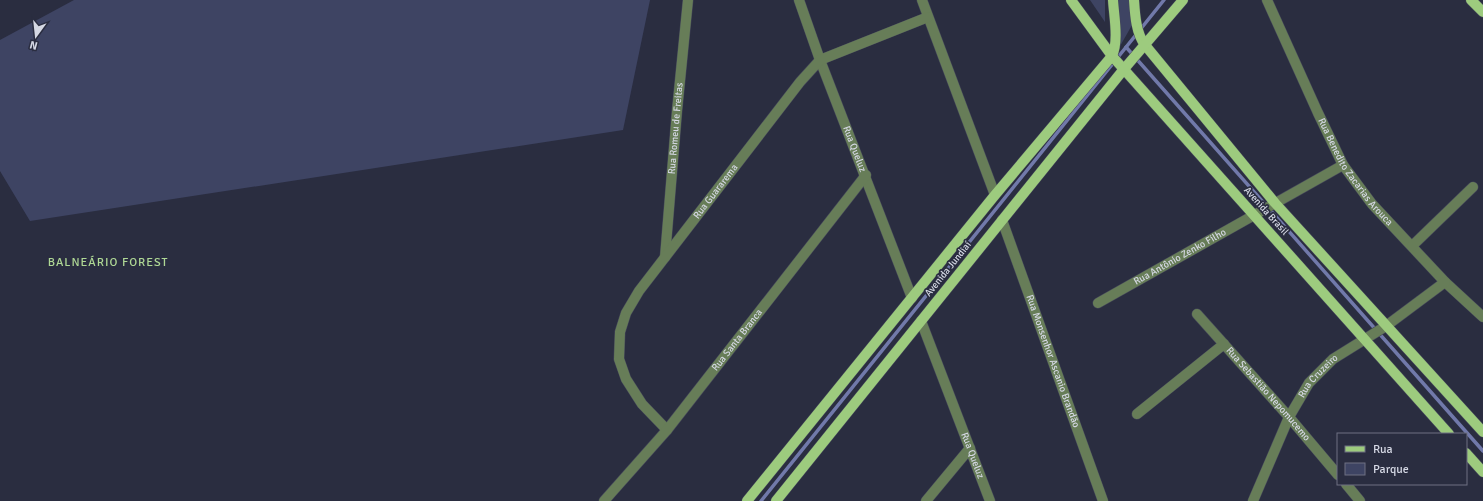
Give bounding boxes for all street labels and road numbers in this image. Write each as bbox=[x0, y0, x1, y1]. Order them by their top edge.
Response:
street label: Rua Romeu de Freitas bbox=[666, 81, 686, 175]
street label: Rua Benedito Zacarias Arouca bbox=[1315, 116, 1395, 228]
street label: Rua Queluz bbox=[840, 124, 869, 174]
street label: Rua Guararema bbox=[691, 162, 740, 221]
street label: Avenida Brasil bbox=[1241, 184, 1291, 238]
street label: Rua Antônio Zenko Filho bbox=[1132, 226, 1228, 288]
street label: Avenida Jundiaí bbox=[922, 239, 974, 299]
street label: Rua Monsenhor Ascanio Brandão bbox=[1023, 293, 1082, 429]
street label: Rua Santa Branca bbox=[709, 307, 765, 373]
street label: Rua Sebastião Nepomucemo bbox=[1223, 345, 1313, 443]
street label: Rua Cruzeiro bbox=[1296, 352, 1340, 400]
street label: Rua Queluz bbox=[958, 431, 987, 481]

